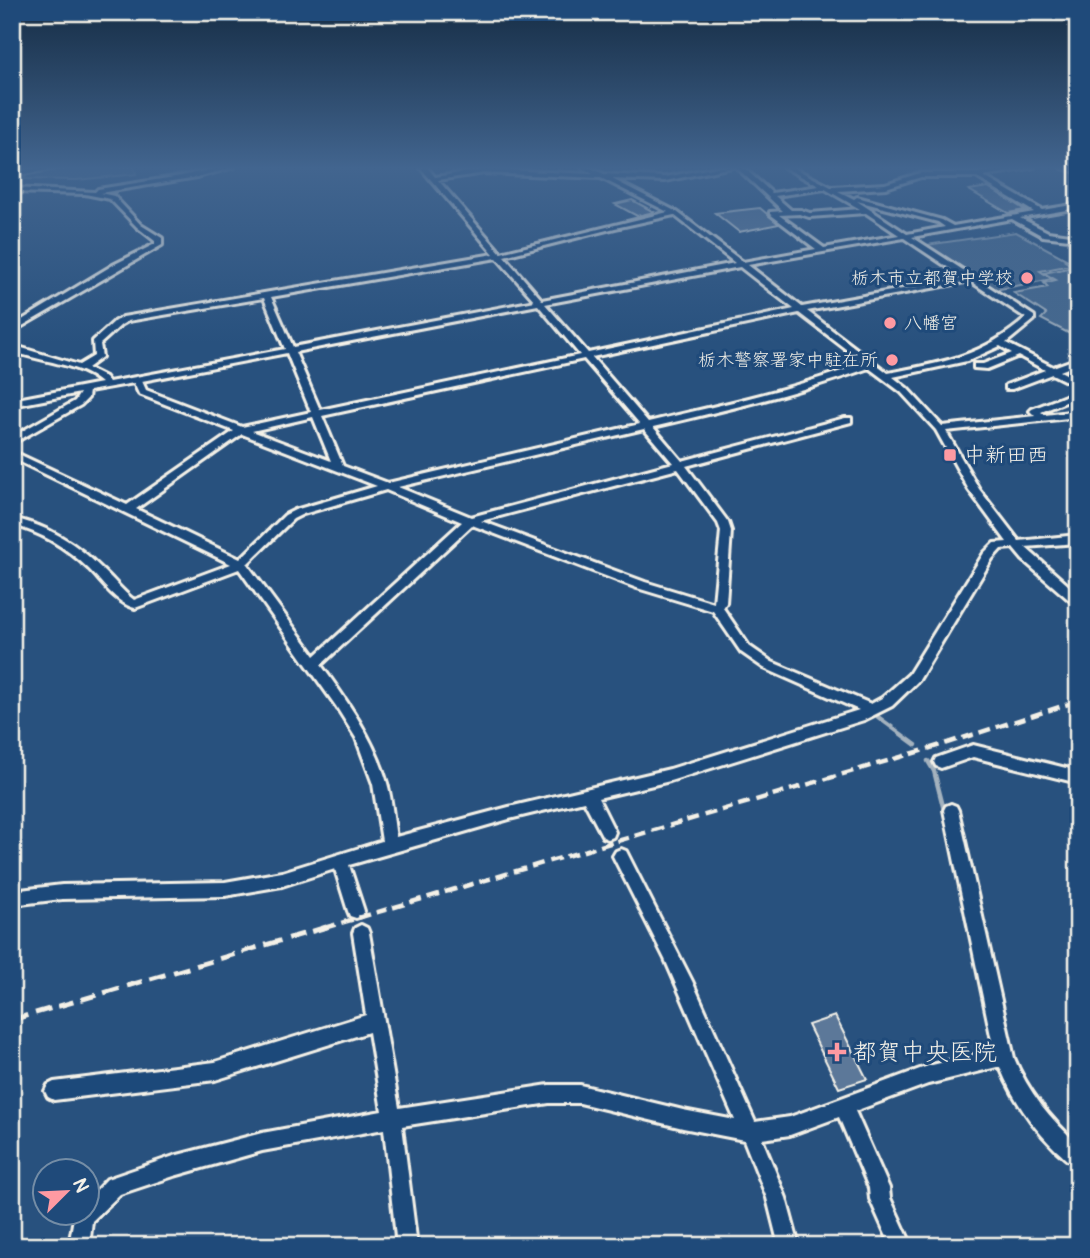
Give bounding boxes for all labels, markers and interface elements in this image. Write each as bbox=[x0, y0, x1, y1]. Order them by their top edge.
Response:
place label: 栃木市立都賀中学校 bbox=[851, 267, 1013, 290]
marker: 栃木市立都賀中学校 bbox=[1019, 270, 1035, 286]
place label: 八幡宮 bbox=[904, 312, 958, 335]
marker: 八幡宮 bbox=[882, 315, 898, 331]
place label: 栃木警察署家中駐在所 bbox=[698, 349, 878, 372]
marker: 栃木警察署家中駐在所 bbox=[884, 352, 900, 368]
place label: 中新田西 bbox=[964, 442, 1048, 469]
marker: 中新田西 bbox=[942, 447, 958, 463]
place label: 都賀中央医院 bbox=[853, 1038, 997, 1067]
marker: 都賀中央医院 bbox=[827, 1042, 847, 1062]
north arrow bbox=[32, 1156, 102, 1226]
text: N bbox=[67, 1175, 94, 1196]

